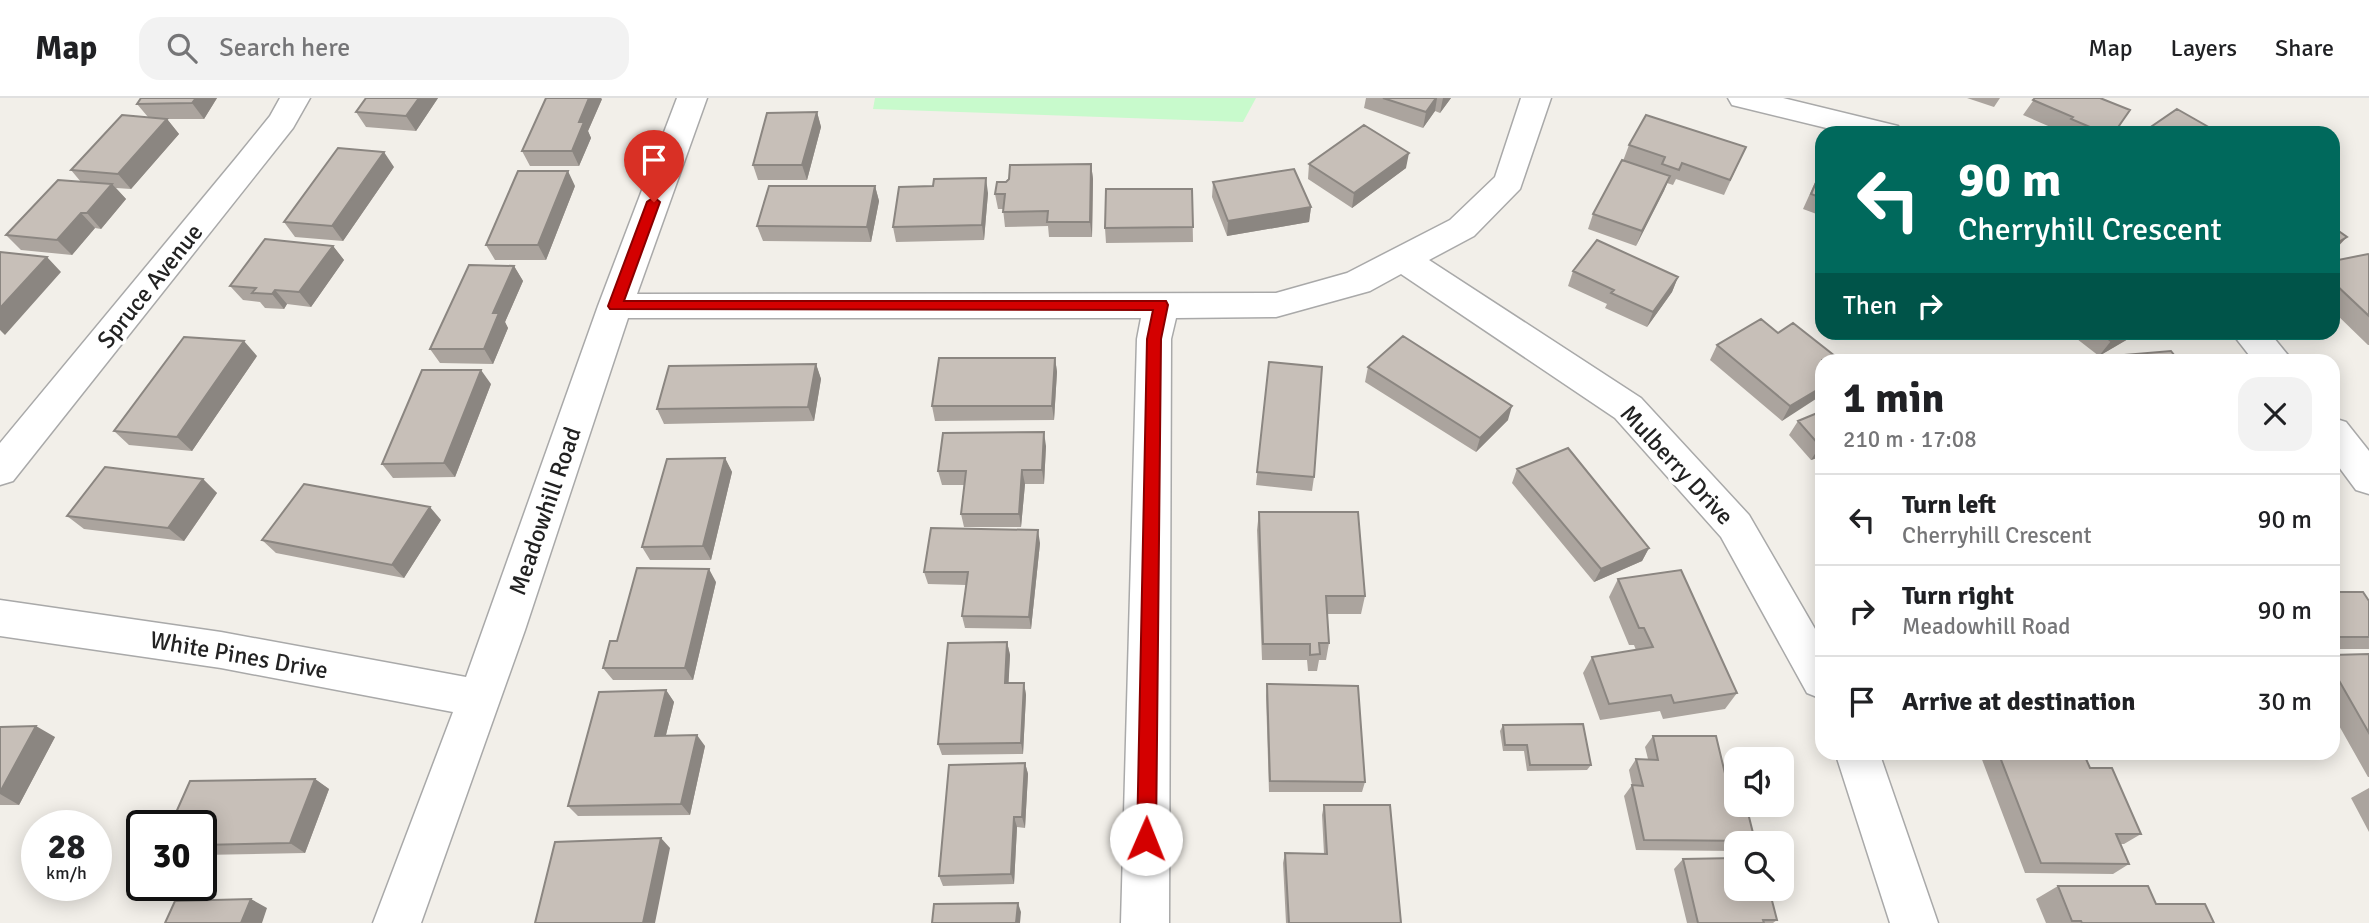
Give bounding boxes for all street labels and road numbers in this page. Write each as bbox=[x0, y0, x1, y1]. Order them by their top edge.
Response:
street label: Spruce Avenue bbox=[91, 218, 209, 354]
street label: Mulberry Drive bbox=[1614, 399, 1740, 531]
street label: Meadowhill Road bbox=[502, 423, 588, 599]
street label: White Pines Drive bbox=[148, 625, 330, 685]

